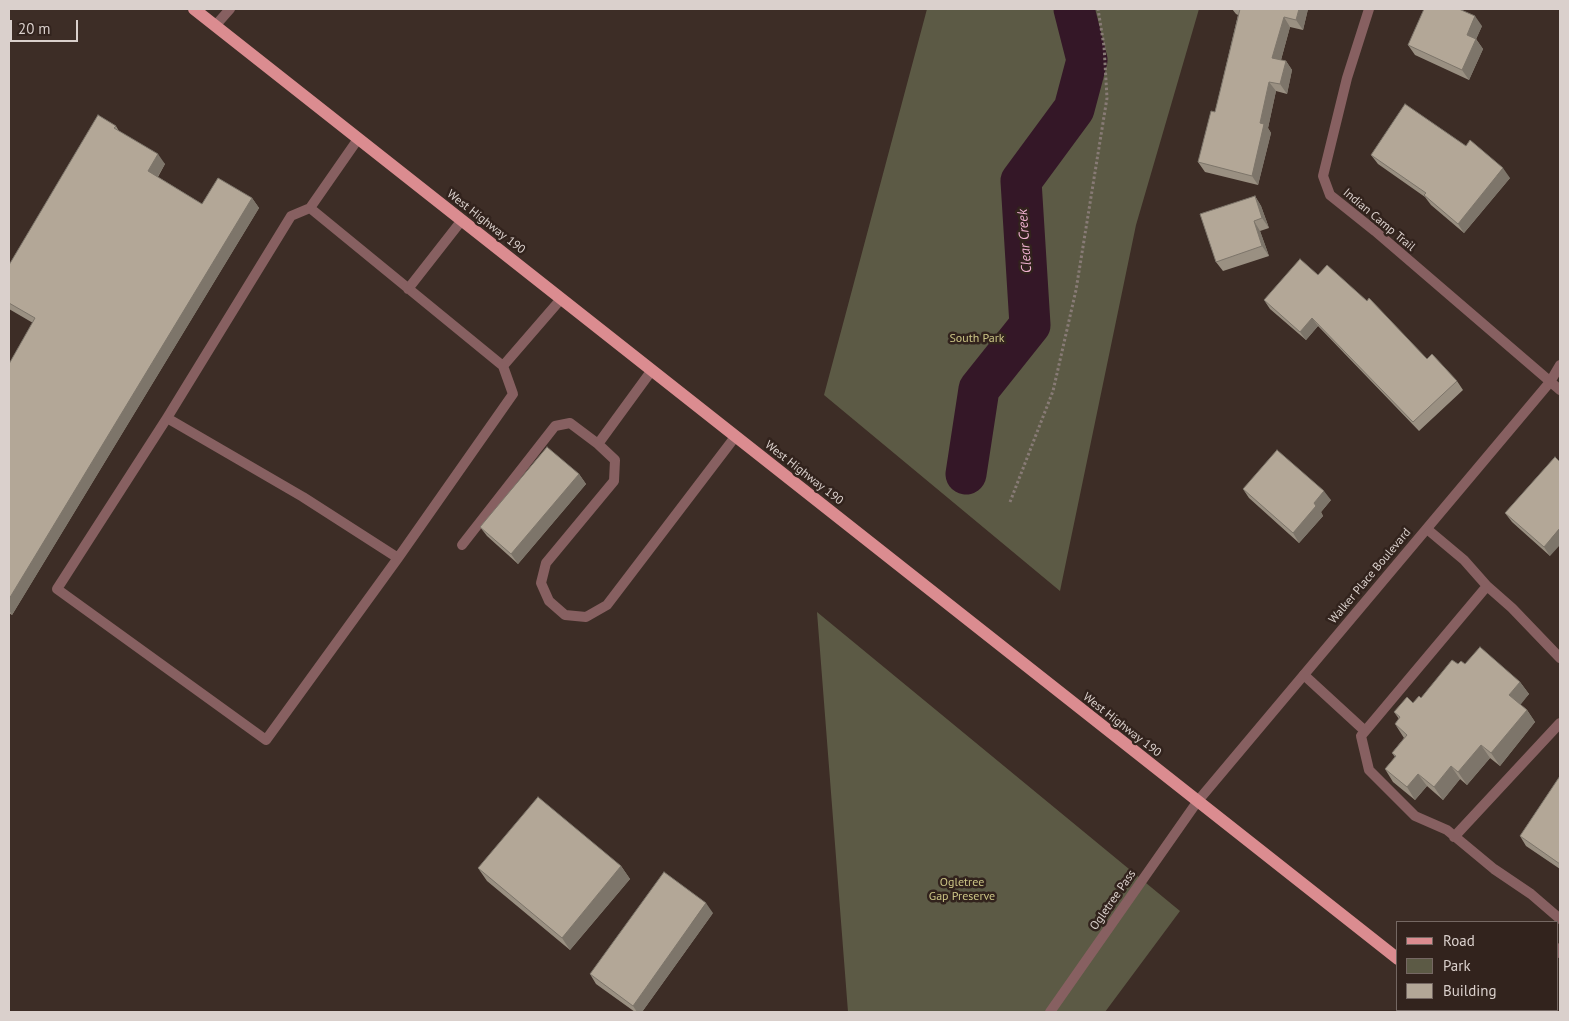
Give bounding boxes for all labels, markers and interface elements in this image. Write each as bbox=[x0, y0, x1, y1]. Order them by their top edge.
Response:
scale bar bbox=[12, 10, 80, 42]
text: 20 m bbox=[18, 19, 51, 38]
street label: Indian Camp Trail bbox=[1340, 186, 1418, 254]
street label: West Highway 190 bbox=[444, 187, 528, 257]
water label: Clear Creek bbox=[1014, 208, 1036, 274]
park label: South Park bbox=[949, 332, 1005, 346]
street label: West Highway 190 bbox=[762, 438, 846, 508]
street label: Walker Place Boulevard bbox=[1326, 525, 1414, 627]
street label: West Highway 190 bbox=[1080, 690, 1164, 760]
street label: Ogletree Pass bbox=[1087, 867, 1139, 933]
park label: Ogletree Gap Preserve bbox=[929, 876, 995, 904]
legend bbox=[1396, 921, 1559, 1011]
text: Road bbox=[1443, 931, 1475, 950]
text: Park bbox=[1443, 956, 1471, 975]
text: Building bbox=[1443, 981, 1497, 1000]

